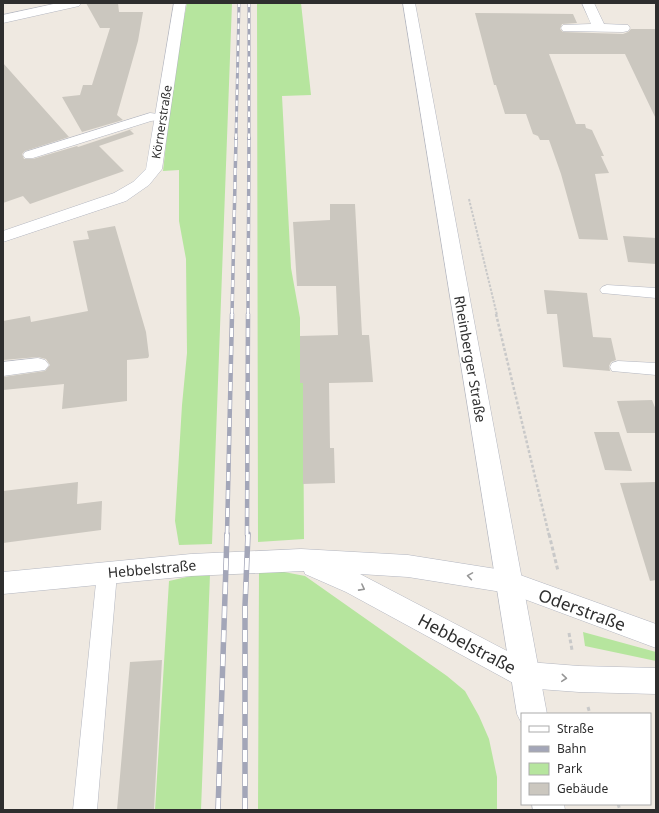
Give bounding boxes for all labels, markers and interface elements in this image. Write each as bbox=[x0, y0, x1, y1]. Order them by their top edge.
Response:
street label: Körnerstraße bbox=[147, 83, 176, 160]
street label: Rheinberger Straße bbox=[450, 294, 491, 424]
street label: Hebbelstraße bbox=[107, 555, 197, 582]
one-way arrow bbox=[467, 572, 474, 581]
one-way arrow bbox=[358, 583, 365, 590]
street label: Oderstraße bbox=[535, 583, 629, 636]
street label: Hebbelstraße bbox=[414, 608, 520, 679]
one-way arrow bbox=[561, 673, 567, 682]
legend bbox=[521, 713, 651, 805]
text: Straße bbox=[557, 720, 594, 737]
text: Bahn bbox=[557, 740, 586, 757]
text: Park bbox=[557, 760, 583, 777]
text: Gebäude bbox=[557, 780, 608, 797]

